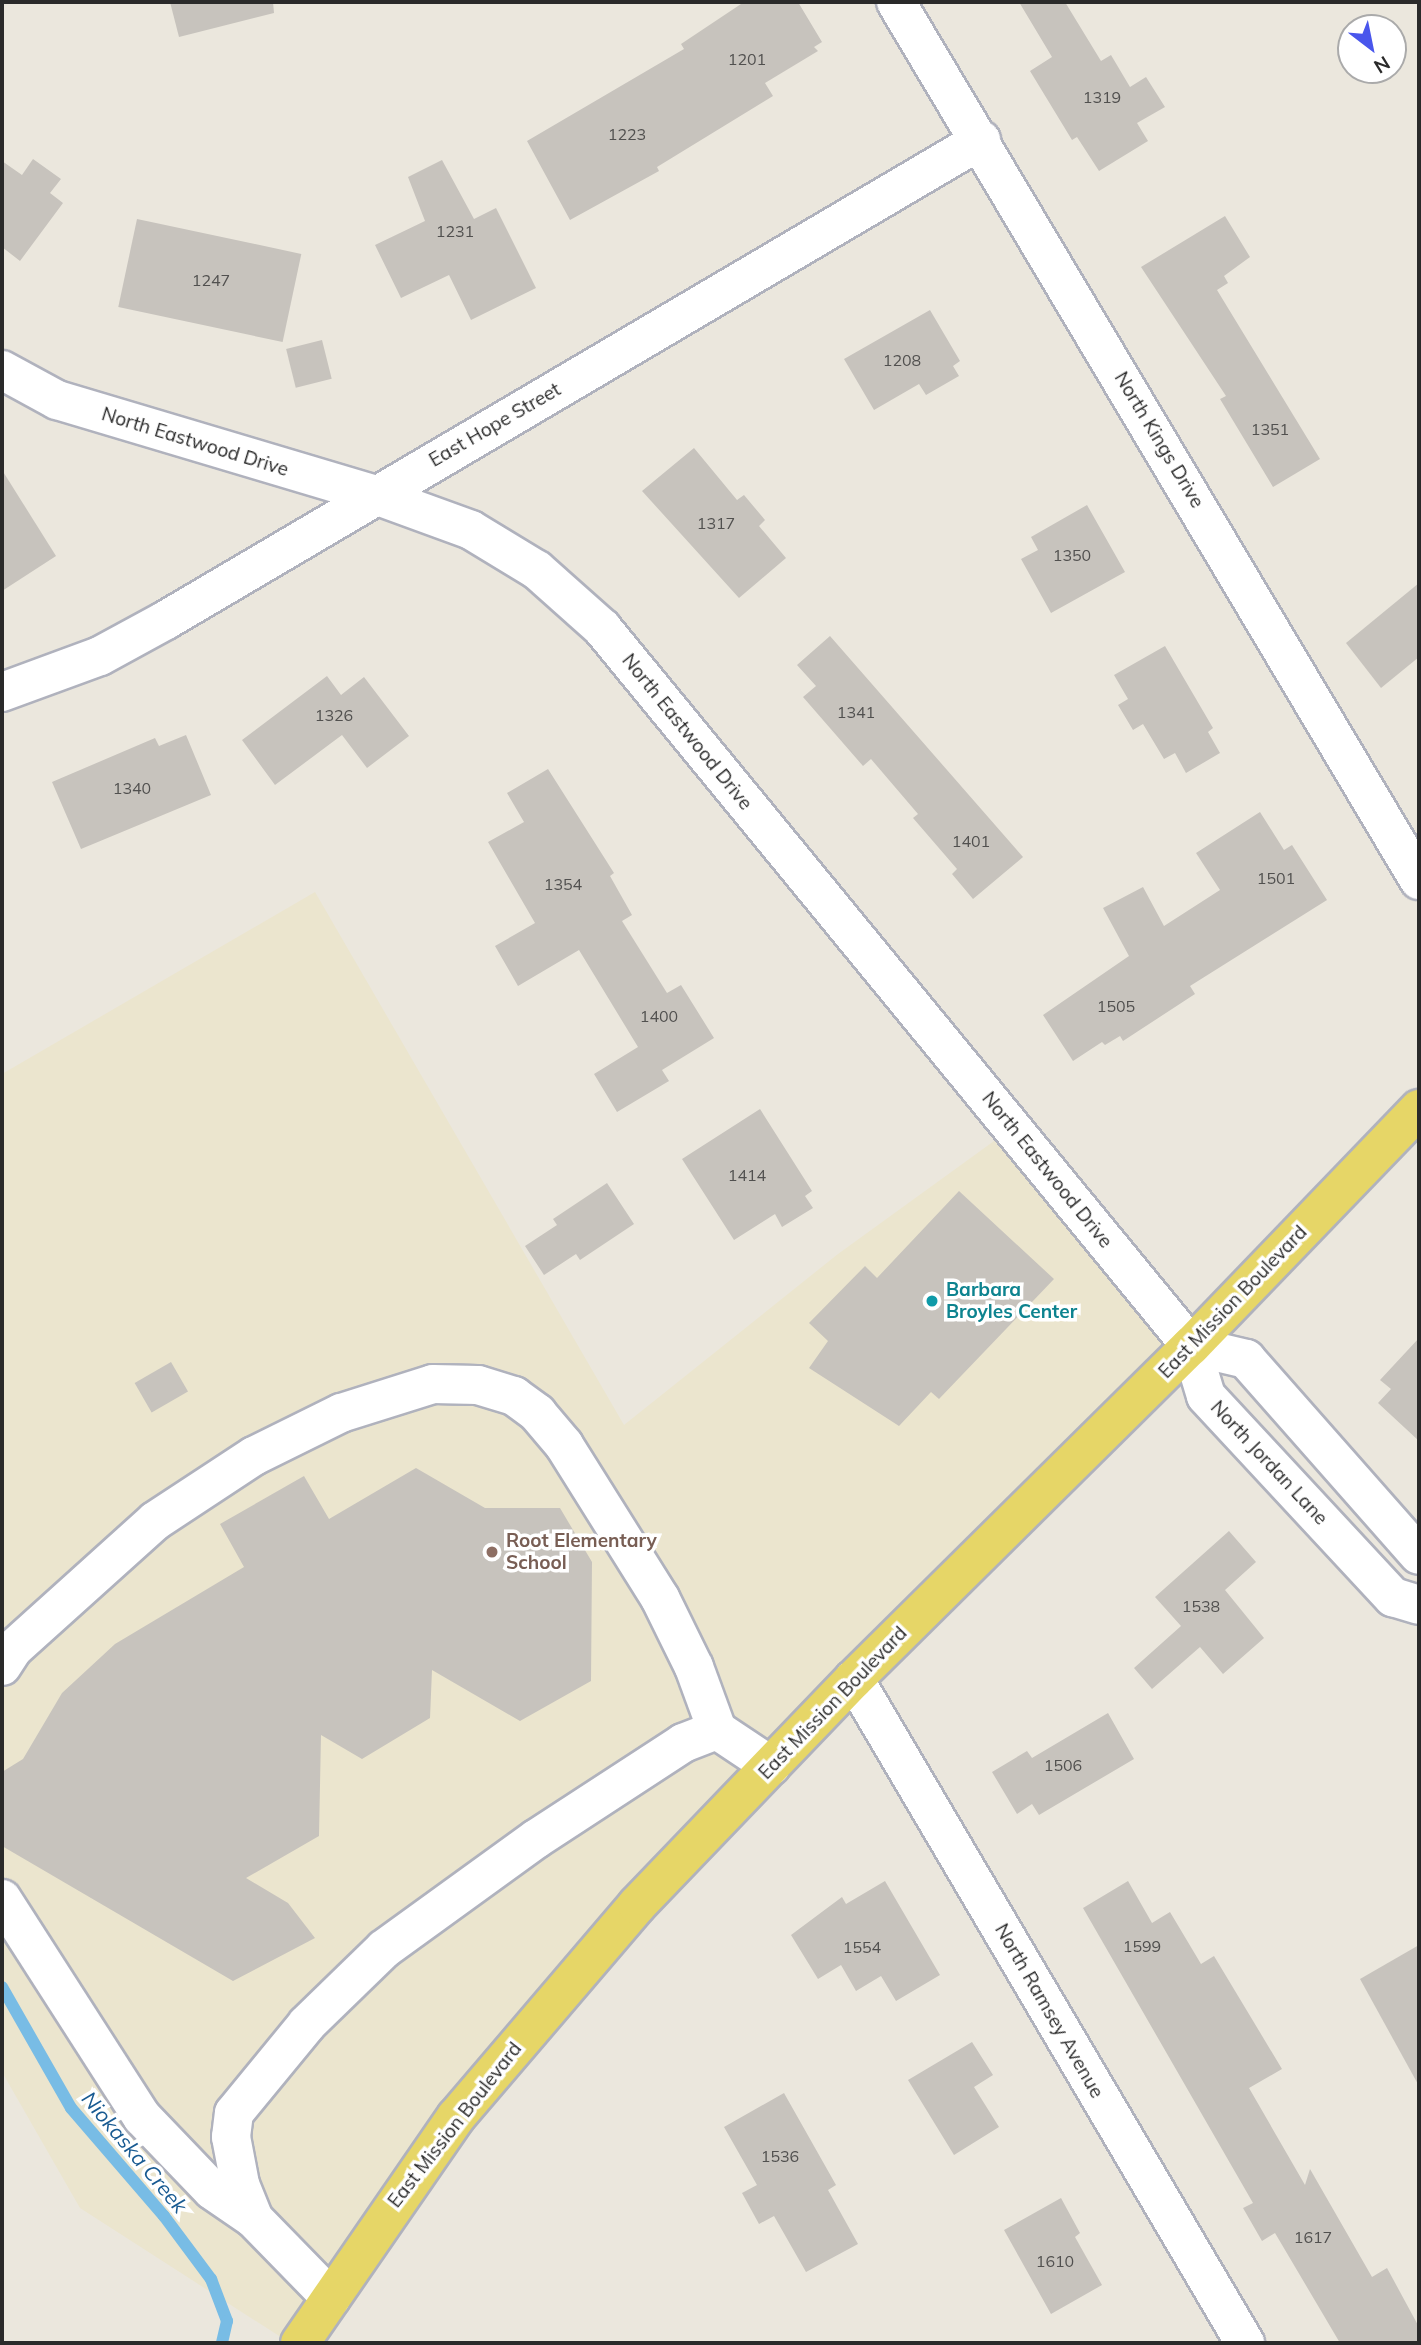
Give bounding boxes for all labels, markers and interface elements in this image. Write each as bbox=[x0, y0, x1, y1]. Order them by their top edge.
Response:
north arrow bbox=[1337, 14, 1407, 84]
house number: 1201 bbox=[728, 49, 766, 69]
text: N bbox=[1370, 51, 1395, 79]
house number: 1319 bbox=[1083, 87, 1121, 107]
house number: 1223 bbox=[608, 124, 646, 144]
house number: 1231 bbox=[436, 221, 474, 241]
house number: 1247 bbox=[192, 270, 230, 290]
house number: 1208 bbox=[883, 350, 921, 370]
street label: North Kings Drive bbox=[1109, 368, 1209, 512]
street label: East Hope Street bbox=[425, 378, 565, 472]
street label: North Eastwood Drive bbox=[99, 403, 291, 481]
house number: 1351 bbox=[1251, 419, 1289, 439]
house number: 1317 bbox=[697, 513, 735, 533]
house number: 1350 bbox=[1053, 545, 1091, 565]
street label: North Eastwood Drive bbox=[617, 649, 757, 815]
house number: 1341 bbox=[837, 702, 875, 722]
house number: 1326 bbox=[315, 705, 353, 725]
house number: 1340 bbox=[113, 778, 151, 798]
house number: 1401 bbox=[952, 831, 990, 851]
house number: 1501 bbox=[1257, 868, 1295, 888]
house number: 1354 bbox=[544, 874, 582, 894]
house number: 1505 bbox=[1097, 996, 1135, 1016]
house number: 1400 bbox=[640, 1006, 678, 1026]
street label: North Eastwood Drive bbox=[977, 1087, 1117, 1253]
house number: 1414 bbox=[728, 1165, 766, 1185]
street label: East Mission Boulevard bbox=[1154, 1221, 1312, 1383]
place label: Barbara Broyles Center bbox=[946, 1279, 1077, 1323]
marker: Barbara Broyles Center bbox=[924, 1293, 940, 1309]
street label: North Jordan Lane bbox=[1206, 1396, 1332, 1530]
place label: Root Elementary School bbox=[506, 1530, 657, 1574]
marker: Root Elementary School bbox=[484, 1544, 500, 1560]
house number: 1538 bbox=[1182, 1596, 1220, 1616]
street label: East Mission Boulevard bbox=[754, 1622, 912, 1784]
house number: 1506 bbox=[1044, 1755, 1082, 1775]
street label: North Ramsey Avenue bbox=[990, 1920, 1108, 2102]
house number: 1599 bbox=[1123, 1936, 1161, 1956]
house number: 1554 bbox=[843, 1937, 881, 1957]
street label: East Mission Boulevard bbox=[383, 2038, 527, 2212]
water label: Niokaska Creek bbox=[77, 2086, 193, 2218]
house number: 1536 bbox=[761, 2146, 799, 2166]
house number: 1617 bbox=[1294, 2227, 1332, 2247]
house number: 1610 bbox=[1036, 2251, 1074, 2271]

